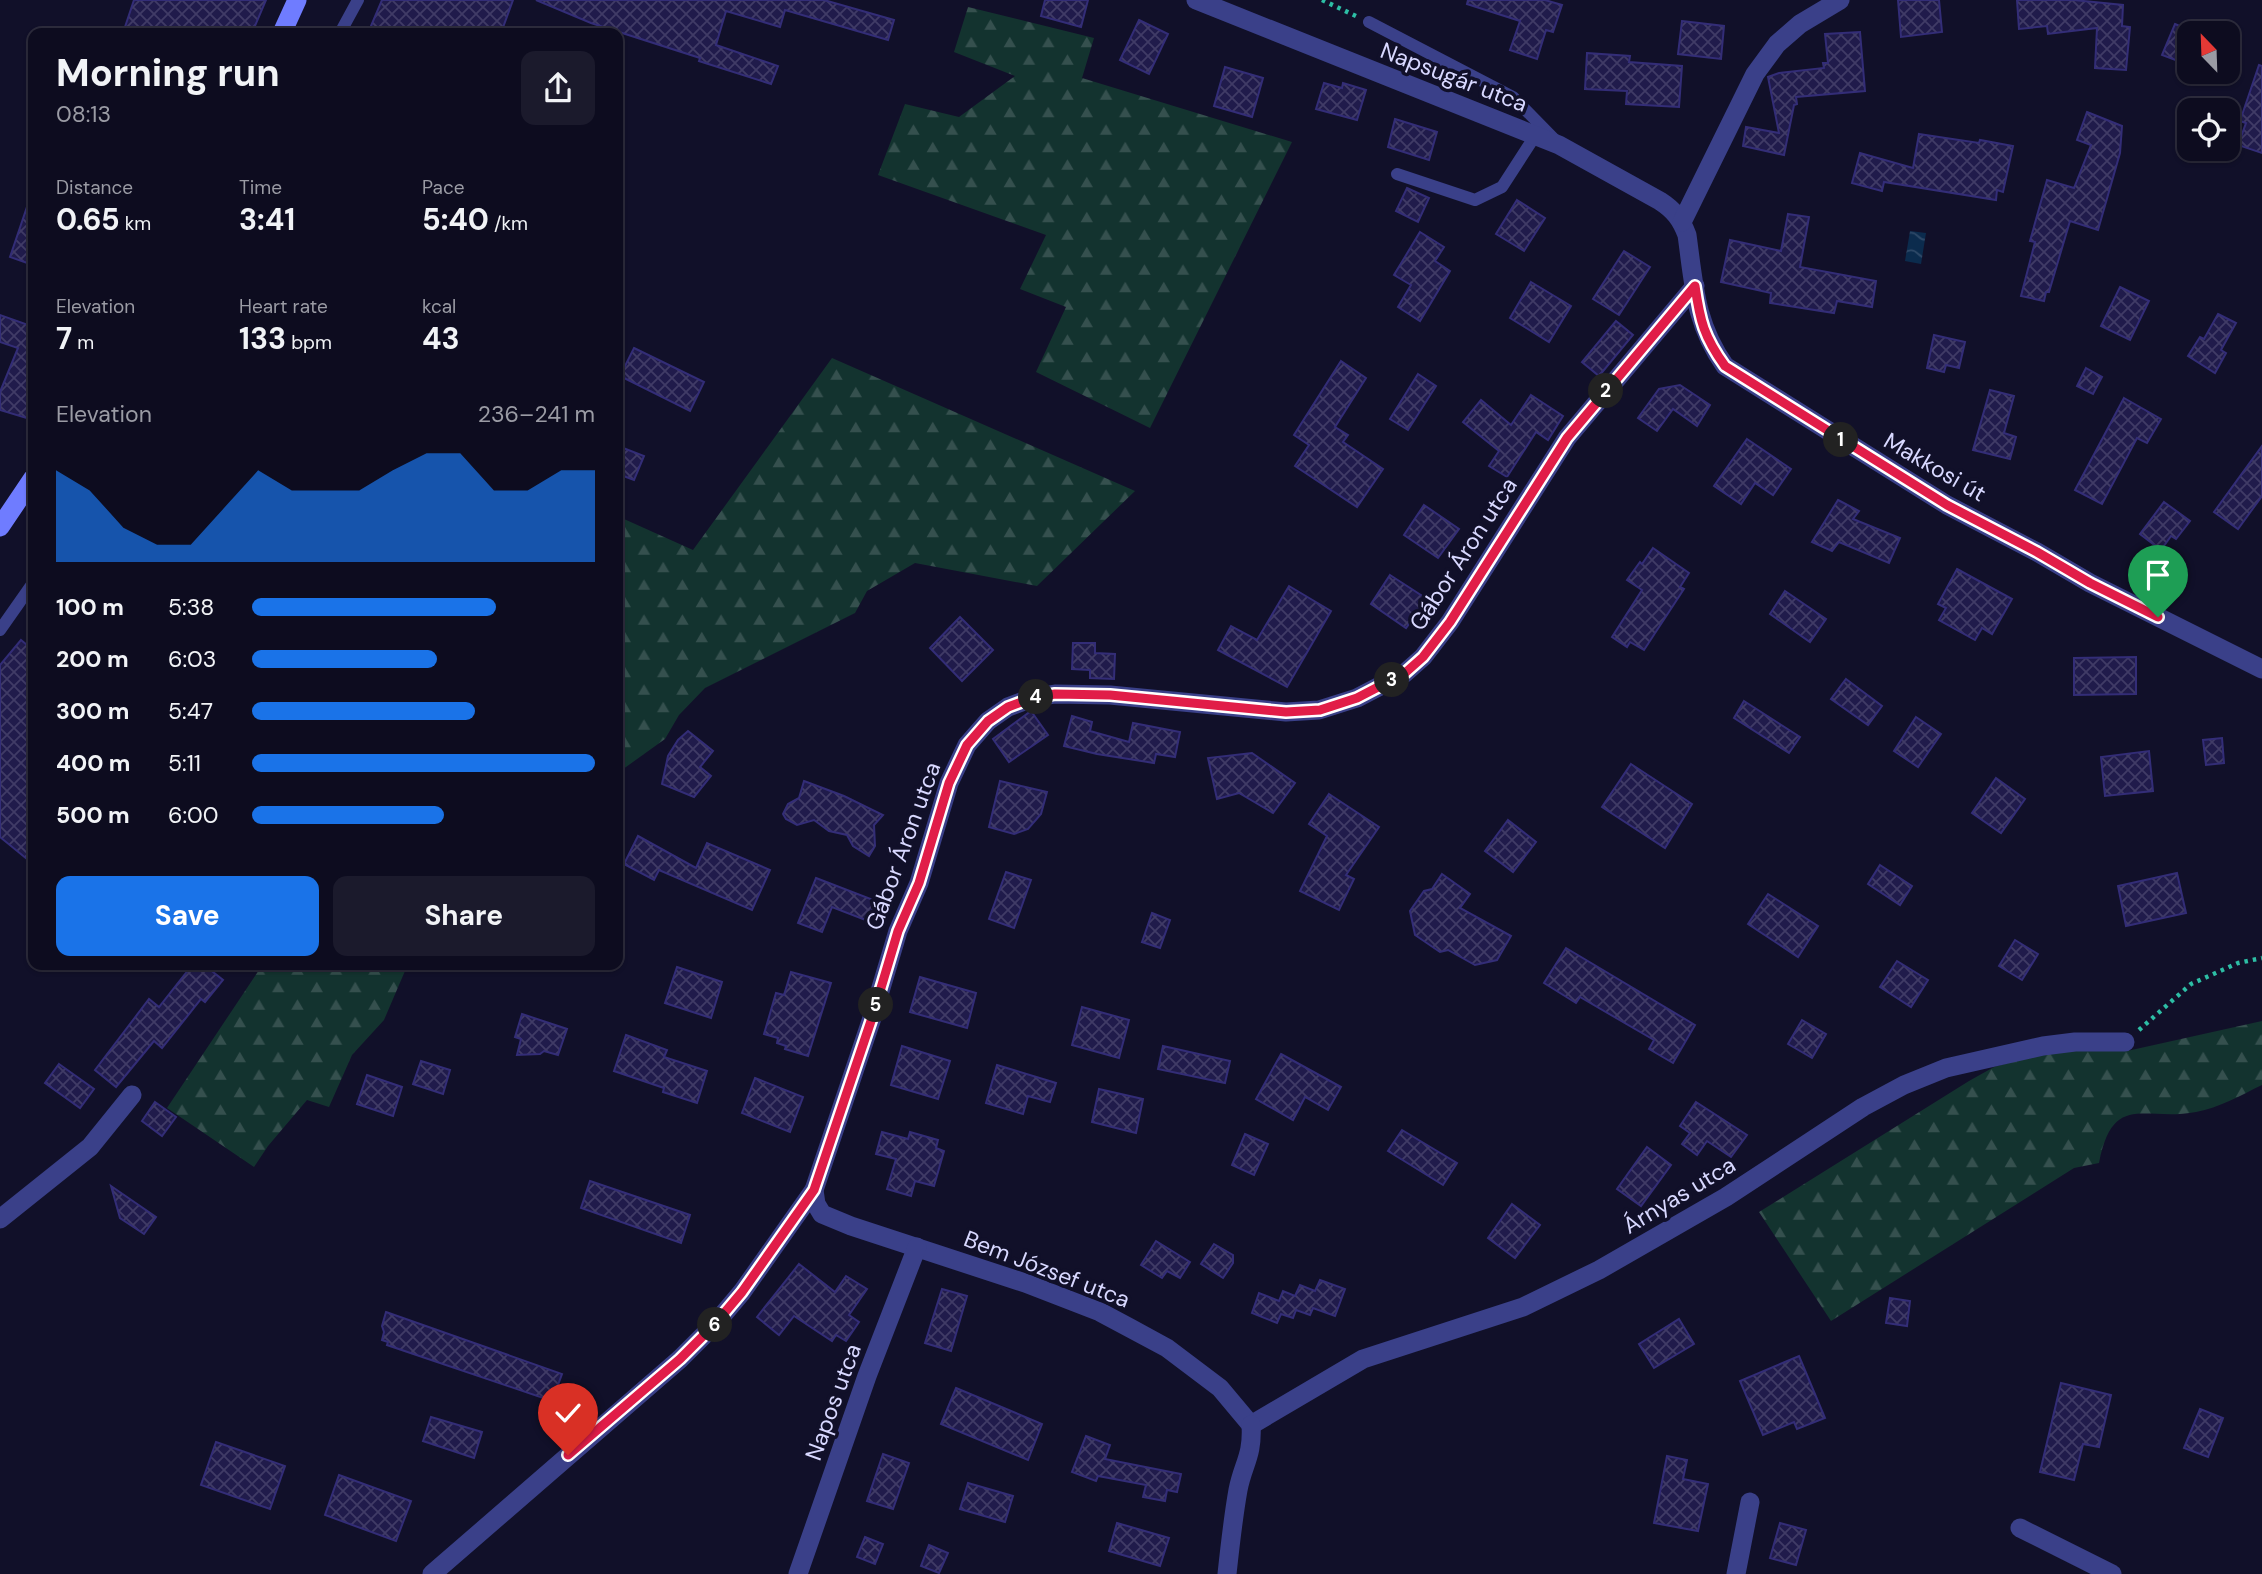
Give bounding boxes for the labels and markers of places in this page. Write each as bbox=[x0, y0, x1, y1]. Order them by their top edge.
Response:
pin: 2 bbox=[1588, 374, 1624, 408]
pin: 1 bbox=[1824, 422, 1858, 458]
pin bbox=[2128, 545, 2188, 617]
pin: 3 bbox=[1374, 662, 1410, 698]
pin: 4 bbox=[1018, 680, 1054, 714]
pin: 5 bbox=[858, 988, 894, 1023]
pin: 6 bbox=[698, 1308, 732, 1342]
pin bbox=[538, 1383, 598, 1455]

